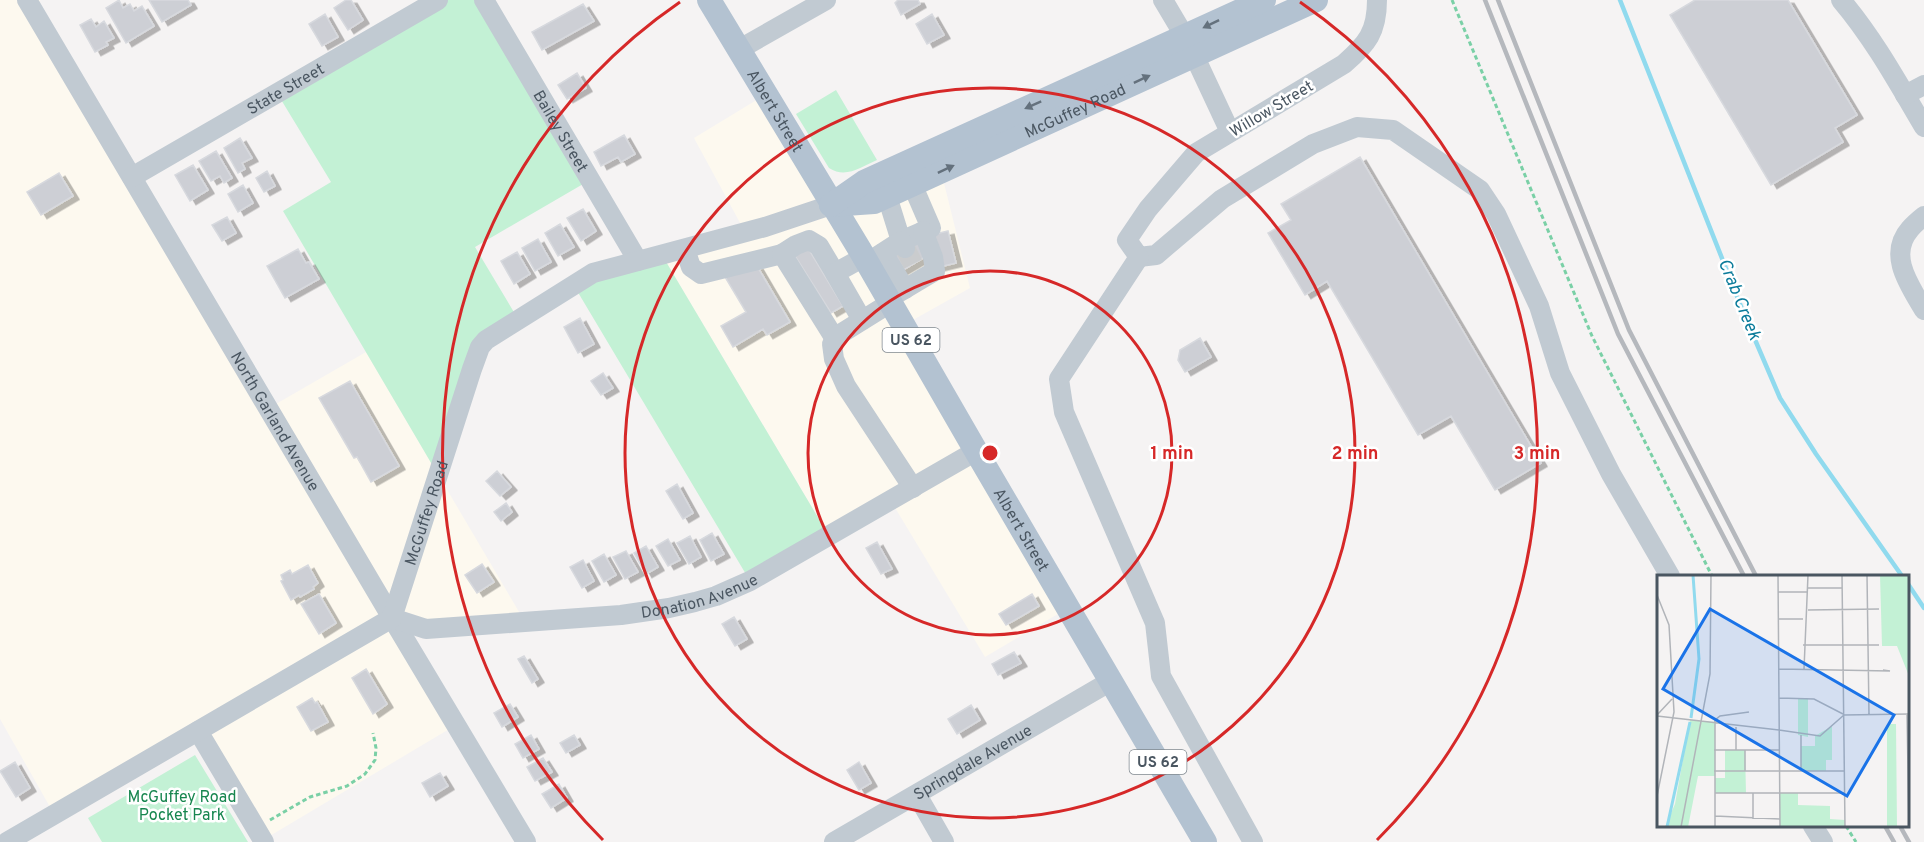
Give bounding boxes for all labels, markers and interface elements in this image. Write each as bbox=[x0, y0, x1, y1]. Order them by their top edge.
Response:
one-way arrow bbox=[1202, 20, 1219, 29]
street label: State Street bbox=[244, 60, 328, 120]
street label: Albert Street bbox=[741, 66, 807, 157]
one-way arrow bbox=[1133, 74, 1151, 83]
street label: Willow Street bbox=[1227, 77, 1317, 142]
street label: McGuffey Road bbox=[1022, 80, 1129, 144]
street label: Bailey Street bbox=[528, 87, 592, 177]
one-way arrow bbox=[1024, 100, 1042, 110]
one-way arrow bbox=[937, 164, 955, 174]
water label: Crab Creek bbox=[1712, 255, 1766, 345]
road number: US 62 bbox=[882, 328, 940, 352]
street label: North Garland Avenue bbox=[225, 349, 323, 496]
centre of rings bbox=[980, 443, 1000, 463]
text: 1 min bbox=[1150, 443, 1194, 466]
text: 2 min bbox=[1331, 443, 1379, 466]
text: 3 min bbox=[1514, 443, 1560, 466]
street label: McGuffey Road bbox=[402, 458, 454, 568]
street label: Albert Street bbox=[988, 485, 1052, 576]
street label: Donation Avenue bbox=[640, 570, 762, 624]
inset map bbox=[1657, 575, 1909, 827]
street label: Springdale Avenue bbox=[910, 721, 1036, 806]
road number: US 62 bbox=[1130, 750, 1186, 774]
park label: McGuffey Road Pocket Park bbox=[128, 788, 236, 826]

